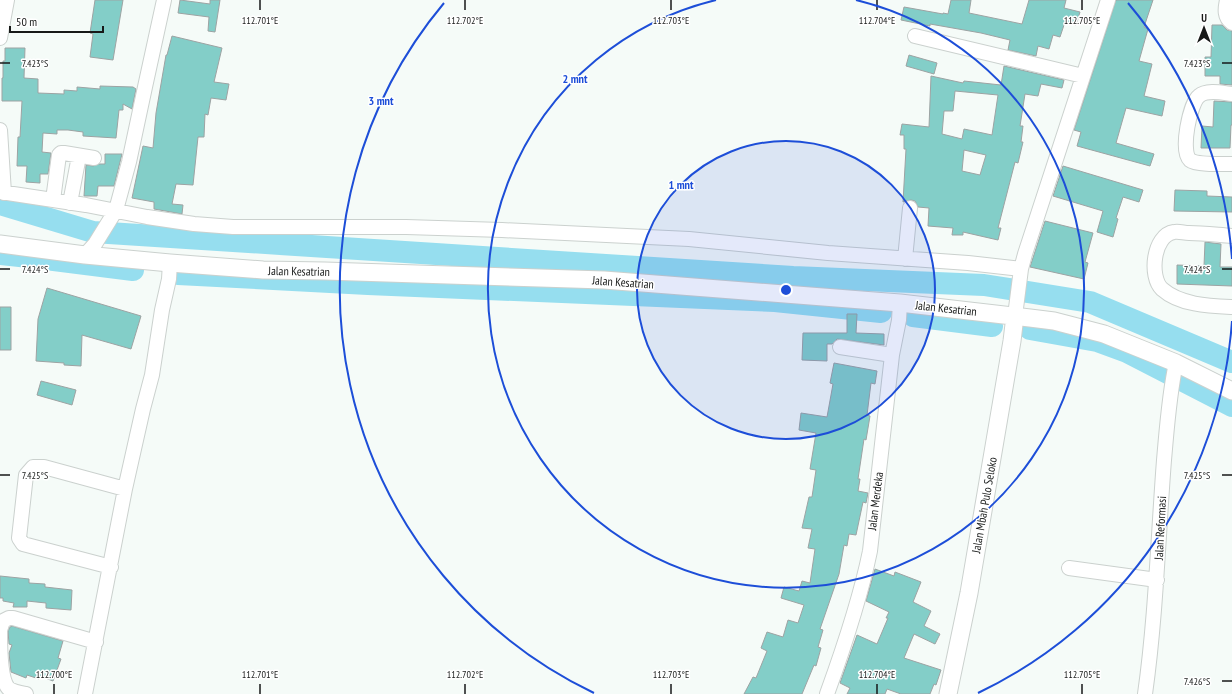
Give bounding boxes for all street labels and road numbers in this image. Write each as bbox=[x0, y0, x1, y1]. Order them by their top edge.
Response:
street label: Jalan Kesatrian bbox=[267, 263, 330, 279]
street label: Jalan Kesatrian bbox=[591, 272, 654, 292]
street label: Jalan Kesatrian bbox=[914, 297, 977, 319]
street label: Jalan Mbah Pulo Seloko bbox=[968, 456, 1000, 555]
street label: Jalan Merdeka bbox=[864, 471, 886, 532]
street label: Jalan Reformasi bbox=[1151, 496, 1169, 561]

